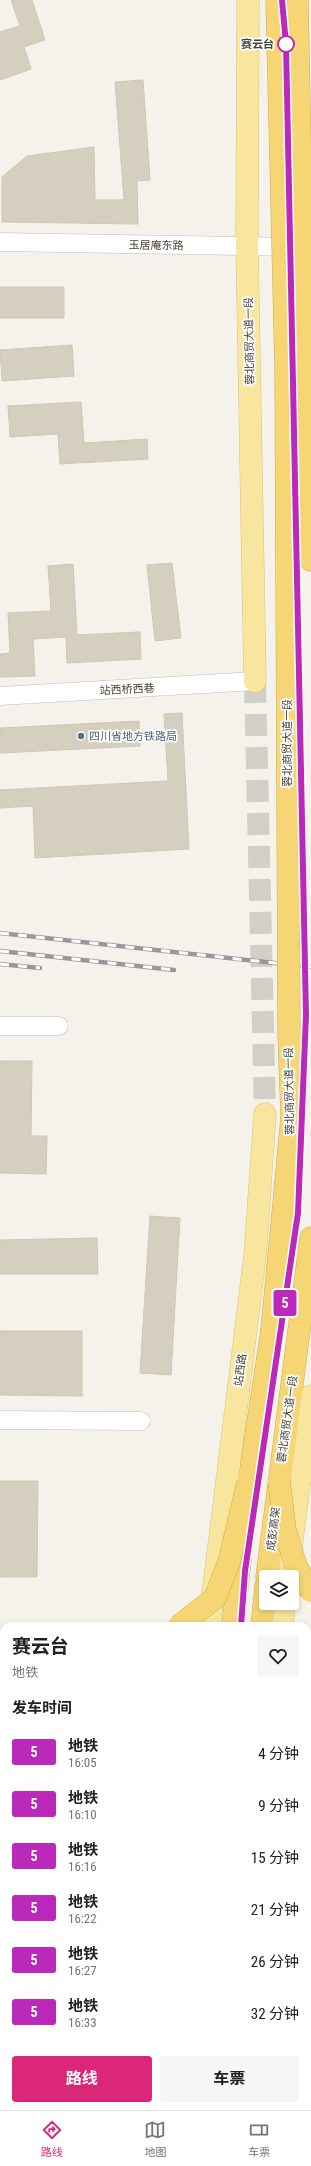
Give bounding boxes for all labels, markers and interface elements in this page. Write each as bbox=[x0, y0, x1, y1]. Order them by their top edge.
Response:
marker: 赛云台 bbox=[277, 35, 295, 53]
place label: 赛云台 bbox=[241, 38, 274, 51]
street label: 玉居庵东路 bbox=[128, 239, 184, 252]
street label: 蓉北商贸大道一段 bbox=[242, 297, 257, 385]
street label: 站西桥西巷 bbox=[99, 682, 155, 697]
street label: 蓉北商贸大道一段 bbox=[281, 699, 294, 787]
place label: 四川省地方铁路局 bbox=[89, 730, 177, 743]
marker: 四川省地方铁路局 bbox=[76, 731, 86, 741]
street label: 蓉北商贸大道一段 bbox=[282, 1047, 297, 1135]
line badge: 5 bbox=[272, 1290, 298, 1316]
text: 5 bbox=[281, 1295, 289, 1311]
street label: 站西路 bbox=[232, 1353, 249, 1387]
street label: 蓉北商贸大道一段 bbox=[275, 1375, 300, 1464]
street label: 成彭高架 bbox=[264, 1506, 283, 1552]
map controls bbox=[259, 1570, 299, 1610]
button: layers bbox=[259, 1570, 299, 1610]
text: 赛云台 bbox=[12, 1635, 69, 1658]
button: heart bbox=[257, 1635, 299, 1677]
text: 地铁 bbox=[12, 1665, 38, 1680]
text: 发车时间 bbox=[12, 1699, 72, 1717]
text: 地铁 bbox=[68, 1737, 98, 1755]
text: 5 bbox=[30, 1744, 38, 1760]
text: 4 分钟 bbox=[258, 1745, 299, 1763]
text: 16:05 bbox=[68, 1755, 97, 1770]
text: 地铁 bbox=[68, 1789, 98, 1807]
text: 5 bbox=[30, 1796, 38, 1812]
text: 9 分钟 bbox=[258, 1797, 299, 1815]
text: 16:10 bbox=[68, 1807, 97, 1822]
text: 地铁 bbox=[68, 1841, 98, 1859]
text: 5 bbox=[30, 1848, 38, 1864]
text: 15 分钟 bbox=[251, 1849, 299, 1867]
text: 16:16 bbox=[68, 1859, 97, 1874]
text: 地铁 bbox=[68, 1893, 98, 1911]
text: 5 bbox=[30, 1900, 38, 1916]
text: 21 分钟 bbox=[251, 1901, 299, 1919]
text: 16:22 bbox=[68, 1911, 97, 1926]
text: 地铁 bbox=[68, 1945, 98, 1963]
text: 5 bbox=[30, 1952, 38, 1968]
text: 26 分钟 bbox=[251, 1953, 299, 1971]
text: 16:27 bbox=[68, 1963, 97, 1978]
text: 地铁 bbox=[68, 1997, 98, 2015]
text: 5 bbox=[30, 2004, 38, 2020]
text: 32 分钟 bbox=[251, 2005, 299, 2023]
text: 16:33 bbox=[68, 2015, 97, 2030]
button: 路线 bbox=[12, 2056, 152, 2102]
button: 车票 bbox=[160, 2056, 299, 2102]
tab: 路线 bbox=[41, 2119, 63, 2159]
tab: 地图 bbox=[144, 2119, 166, 2159]
tab: 车票 bbox=[248, 2119, 270, 2159]

